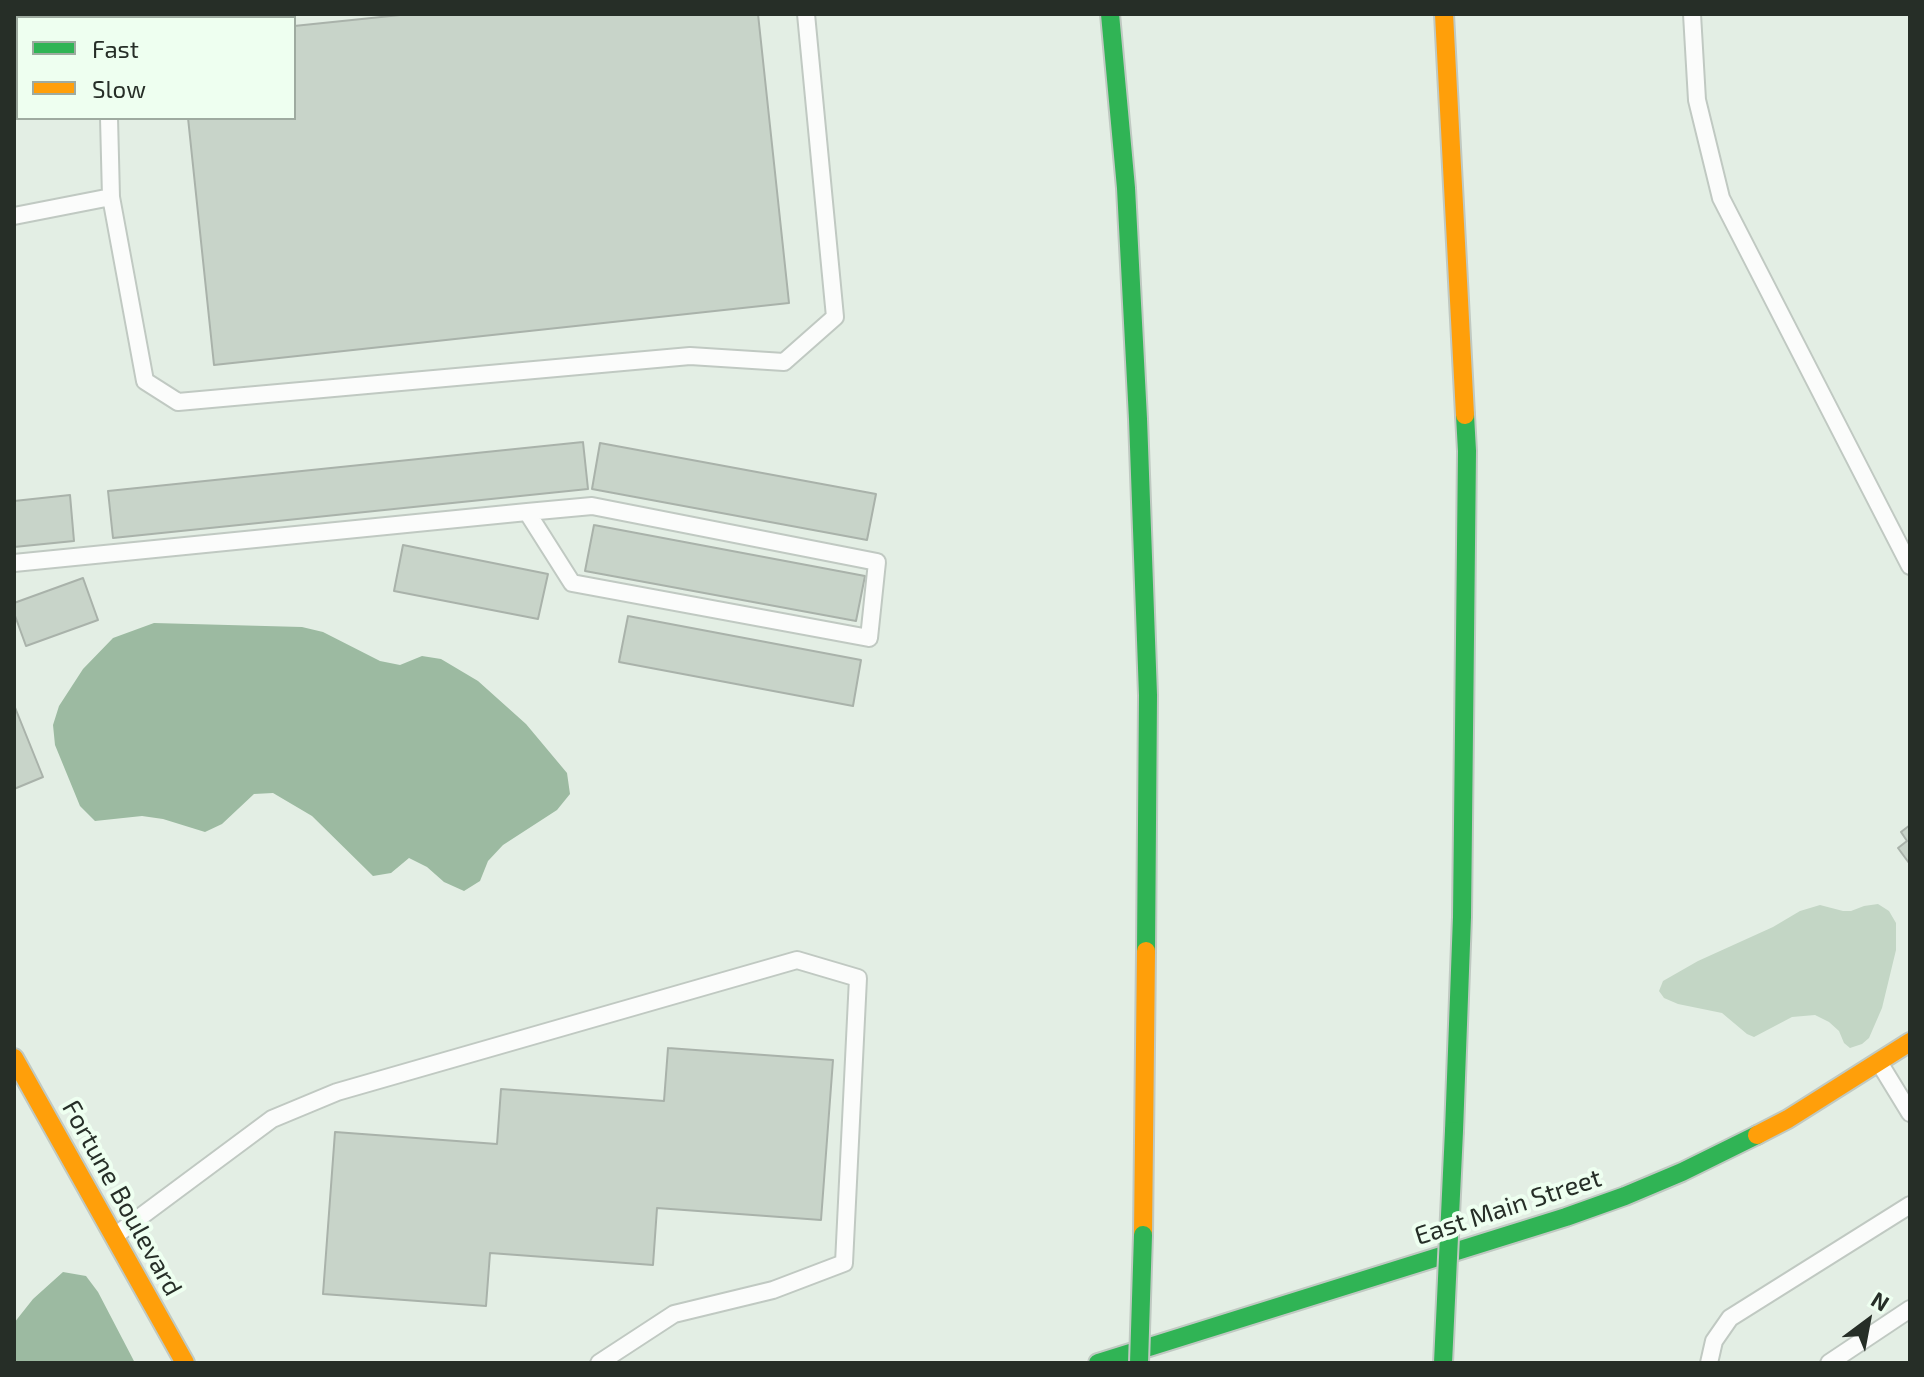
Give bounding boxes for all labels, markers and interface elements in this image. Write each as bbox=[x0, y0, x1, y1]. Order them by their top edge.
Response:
legend bbox=[16, 16, 296, 120]
text: Fast bbox=[92, 34, 139, 63]
text: Slow bbox=[92, 74, 146, 103]
street label: Fortune Boulevard bbox=[55, 1095, 189, 1301]
street label: East Main Street bbox=[1411, 1162, 1605, 1252]
north arrow bbox=[1828, 1281, 1908, 1361]
text: N bbox=[1867, 1285, 1894, 1316]

